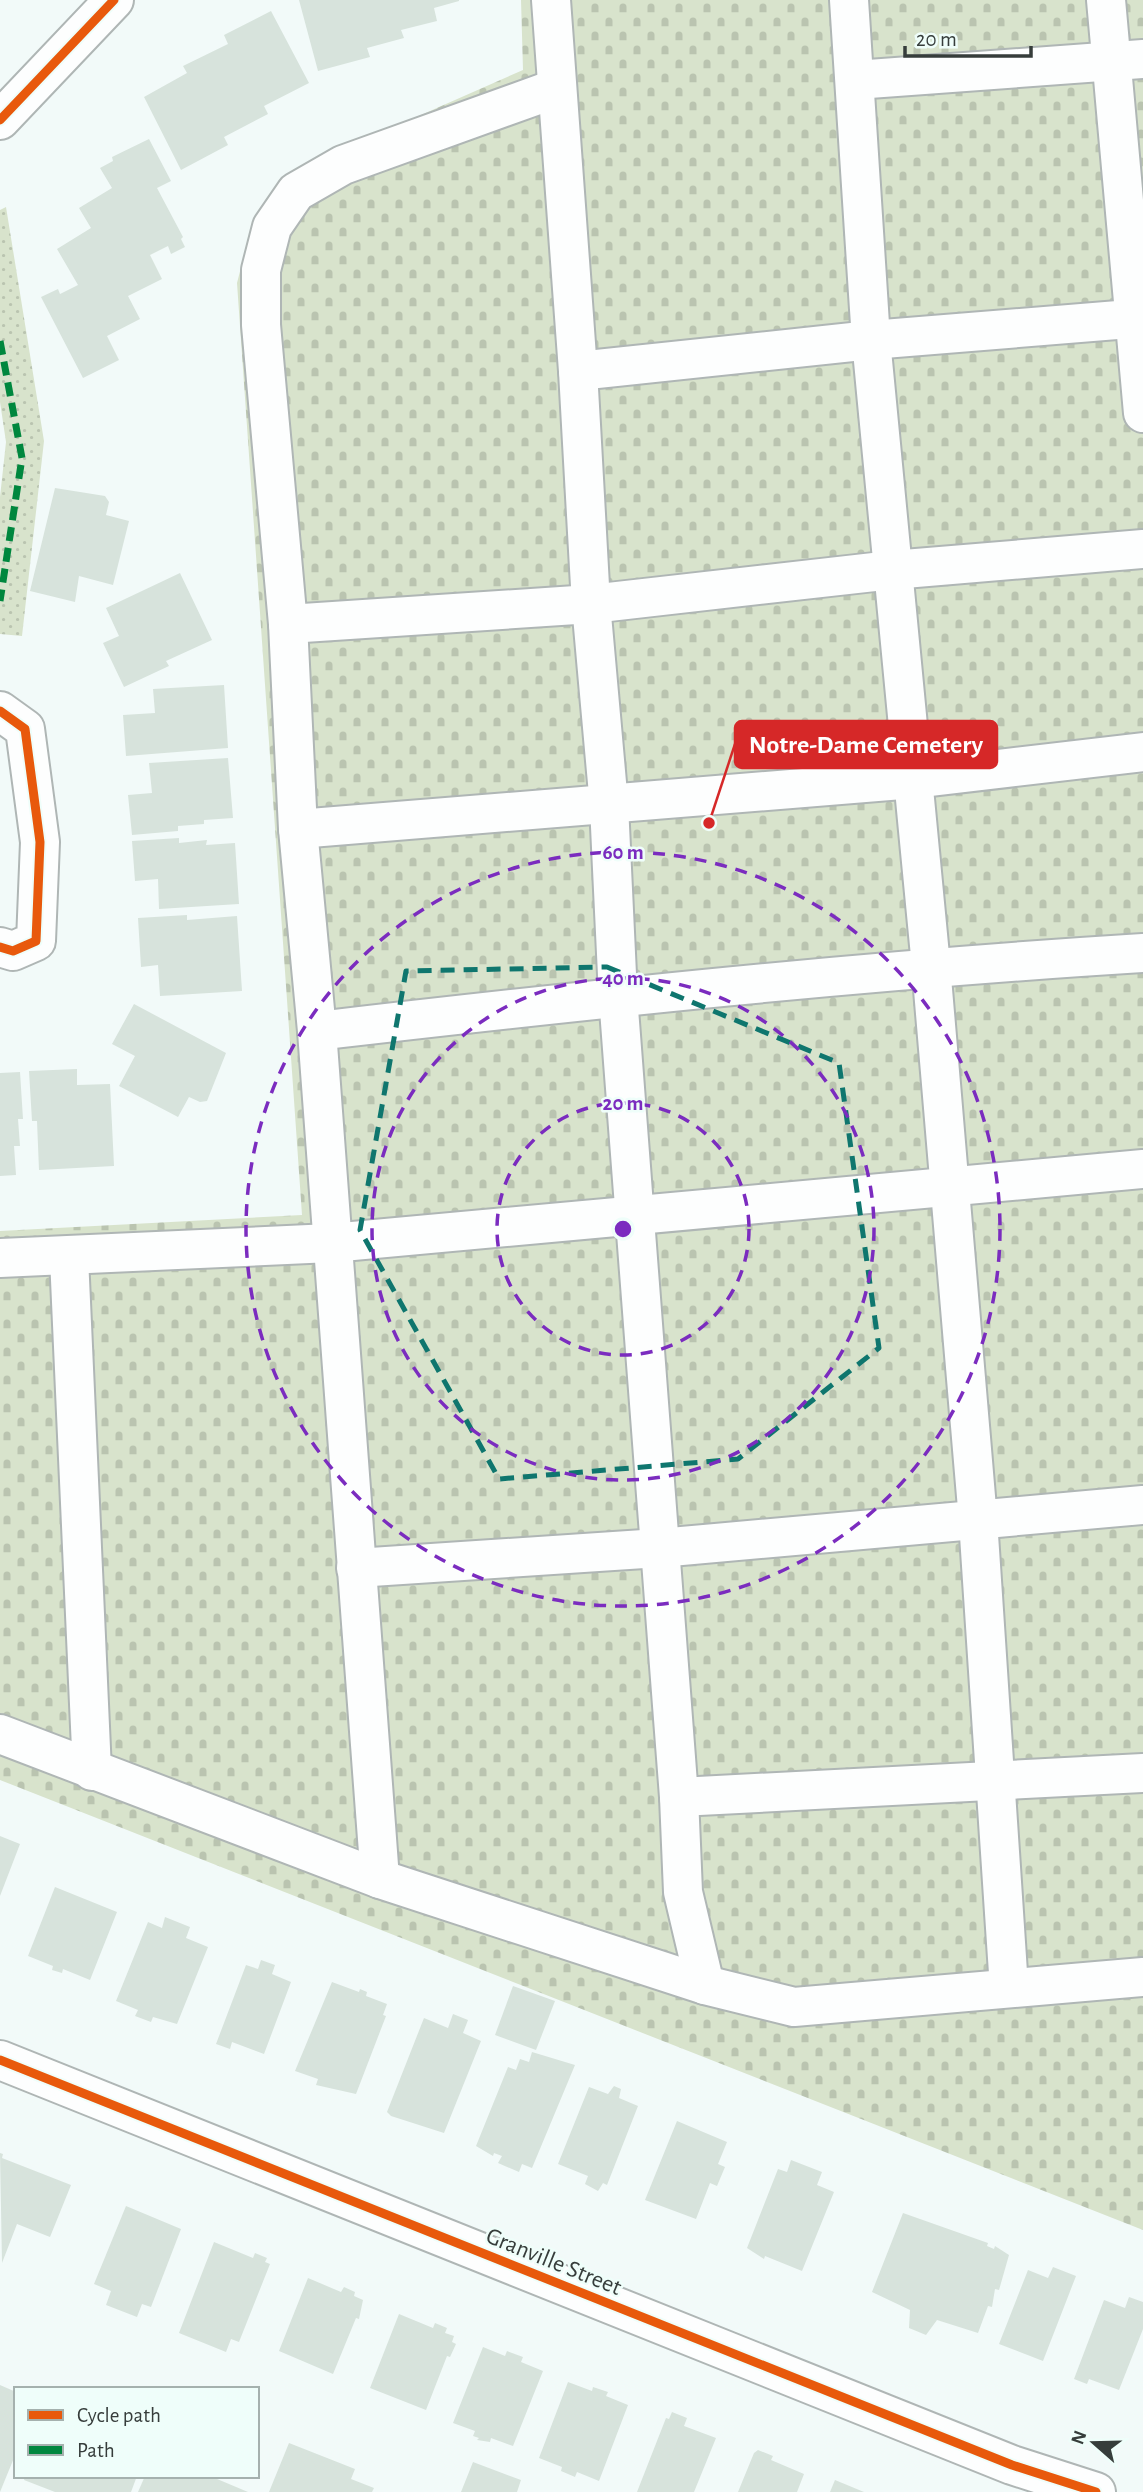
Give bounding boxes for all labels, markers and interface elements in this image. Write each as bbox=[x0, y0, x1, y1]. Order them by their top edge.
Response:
scale bar bbox=[905, 14, 1031, 58]
text: 20 m bbox=[916, 29, 957, 50]
callout: Notre-Dame Cemetery bbox=[735, 721, 997, 768]
text: Notre-Dame Cemetery bbox=[749, 732, 984, 758]
text: 60 m bbox=[602, 842, 644, 863]
text: 40 m bbox=[602, 968, 644, 989]
text: 20 m bbox=[603, 1093, 643, 1114]
centre of rings bbox=[611, 1217, 635, 1241]
street label: Granville Street bbox=[483, 2224, 625, 2300]
legend bbox=[14, 2387, 259, 2478]
text: Cycle path bbox=[77, 2405, 161, 2426]
north arrow bbox=[1059, 2408, 1129, 2478]
text: N bbox=[1068, 2428, 1091, 2447]
text: Path bbox=[77, 2440, 115, 2461]

